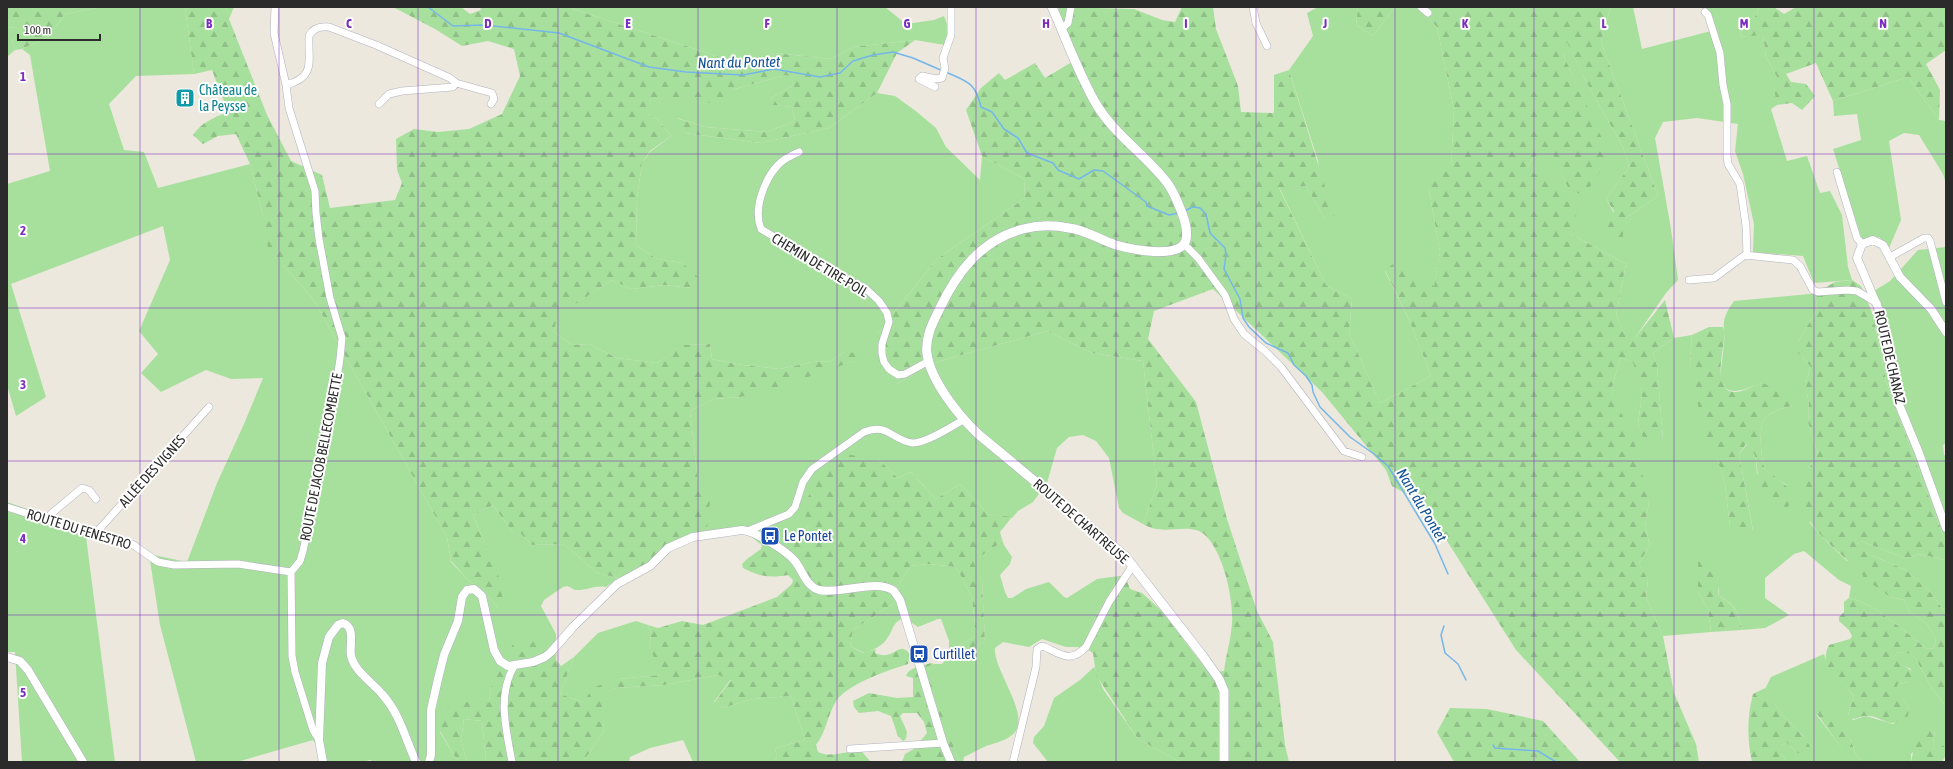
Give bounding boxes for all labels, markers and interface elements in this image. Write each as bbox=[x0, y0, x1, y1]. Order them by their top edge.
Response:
scale bar bbox=[18, 16, 100, 42]
text: B bbox=[206, 16, 213, 31]
text: C bbox=[346, 16, 352, 31]
text: D bbox=[484, 16, 492, 31]
text: E bbox=[625, 16, 631, 31]
text: F bbox=[764, 16, 770, 31]
text: G bbox=[904, 16, 911, 31]
text: H bbox=[1042, 16, 1050, 31]
text: I bbox=[1184, 16, 1188, 31]
text: J bbox=[1322, 16, 1327, 31]
text: K bbox=[1462, 16, 1469, 31]
text: L bbox=[1601, 16, 1607, 31]
text: M bbox=[1740, 16, 1749, 31]
text: N bbox=[1879, 16, 1887, 31]
text: 100 m bbox=[24, 23, 51, 37]
water label: Nant du Pontet bbox=[697, 53, 781, 71]
text: 1 bbox=[20, 69, 26, 84]
place label: Château de la Peysse bbox=[199, 82, 257, 114]
building icon: Château de la Peysse bbox=[174, 87, 196, 109]
text: 2 bbox=[20, 223, 26, 238]
street label: CHEMIN DE TIRE-POIL bbox=[769, 230, 872, 300]
street label: ROUTE DE CHANAZ bbox=[1871, 309, 1909, 405]
street label: ROUTE DE JACOB BELLECOMBETTE bbox=[297, 372, 345, 542]
text: 3 bbox=[20, 377, 26, 392]
street label: ALLÉE DES VIGNES bbox=[116, 432, 188, 510]
water label: Nant du Pontet bbox=[1393, 465, 1451, 545]
street label: ROUTE DE CHARTREUSE bbox=[1030, 475, 1132, 567]
street label: ROUTE DU FENESTRO bbox=[25, 506, 133, 552]
bus stop icon: Le Pontet bbox=[759, 525, 781, 547]
place label: Le Pontet bbox=[784, 528, 832, 544]
text: 4 bbox=[19, 531, 26, 546]
bus stop icon: Curtillet bbox=[908, 643, 930, 665]
place label: Curtillet bbox=[933, 646, 975, 662]
text: 5 bbox=[20, 685, 26, 700]

